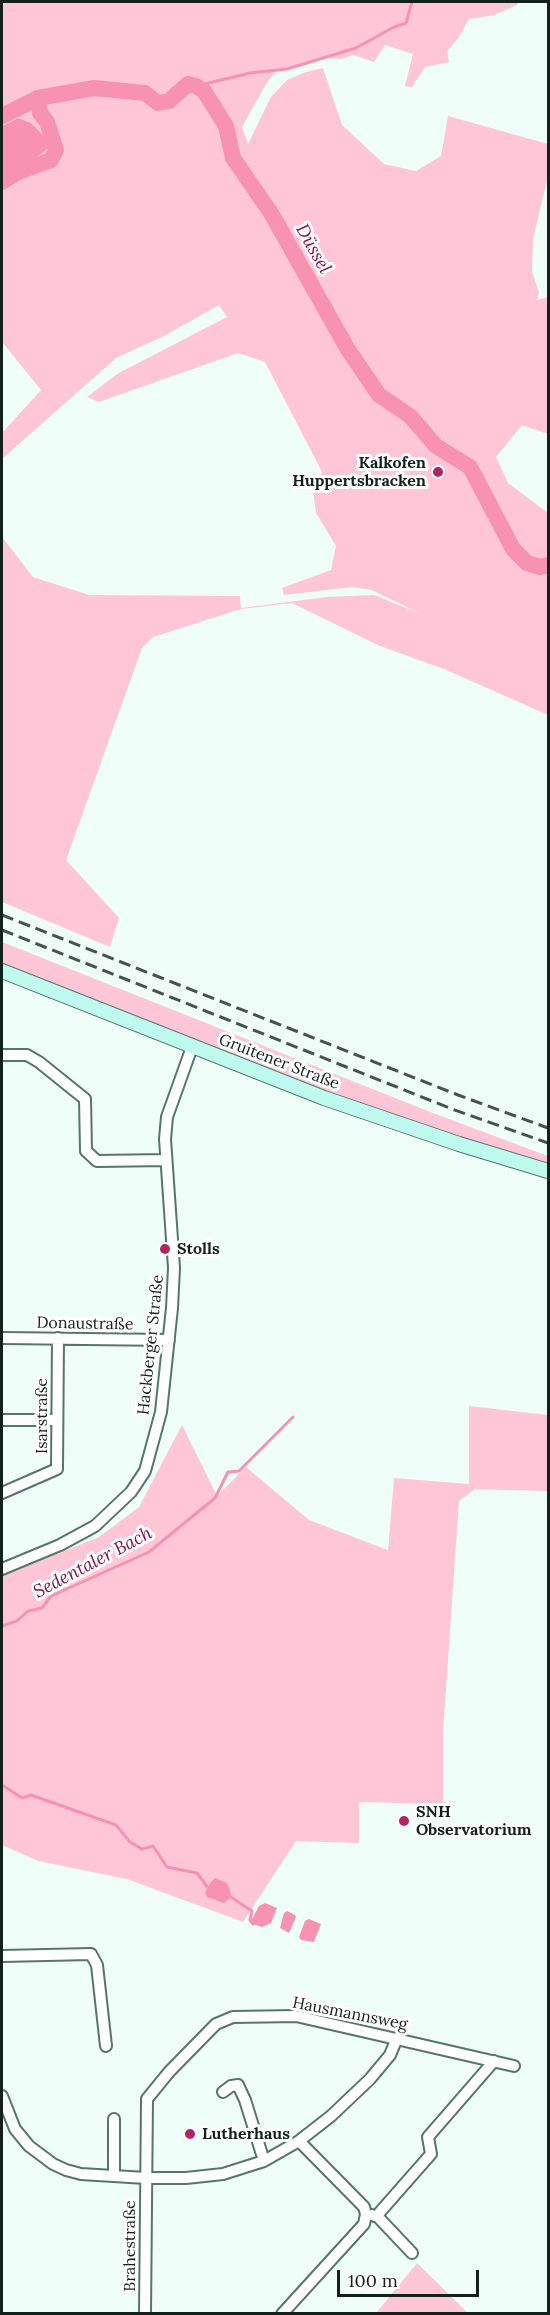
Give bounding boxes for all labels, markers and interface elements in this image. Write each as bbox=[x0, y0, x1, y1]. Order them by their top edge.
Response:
water label: Düssel bbox=[291, 221, 335, 277]
place label: Kalkofen Huppertsbracken bbox=[292, 453, 426, 491]
marker: Kalkofen Huppertsbracken bbox=[431, 465, 445, 479]
street label: Gruitener Straße bbox=[216, 1030, 342, 1094]
place label: Stolls bbox=[177, 1239, 220, 1259]
marker: Stolls bbox=[158, 1242, 172, 1256]
street label: Hackberger Straße bbox=[134, 1274, 168, 1416]
street label: Donaustraße bbox=[36, 1314, 134, 1334]
street label: Isarstraße bbox=[32, 1378, 52, 1454]
water label: Sedentaler Bach bbox=[30, 1523, 156, 1603]
place label: SNH Observatorium bbox=[416, 1802, 532, 1840]
marker: SNH Observatorium bbox=[397, 1814, 411, 1828]
street label: Hausmannsweg bbox=[291, 1993, 409, 2035]
place label: Lutherhaus bbox=[202, 2124, 290, 2144]
marker: Lutherhaus bbox=[183, 2127, 197, 2141]
street label: Brahestraße bbox=[120, 2200, 140, 2292]
scale bar bbox=[340, 2258, 482, 2296]
text: 100 m bbox=[348, 2269, 398, 2292]

